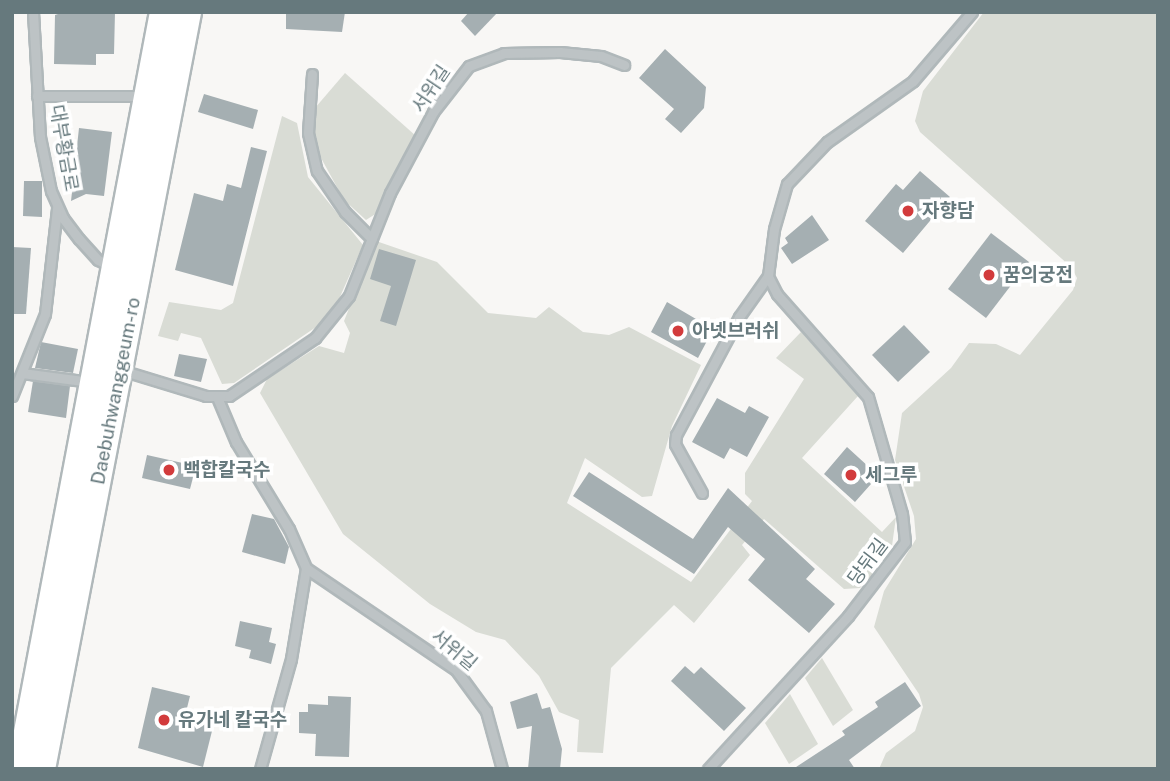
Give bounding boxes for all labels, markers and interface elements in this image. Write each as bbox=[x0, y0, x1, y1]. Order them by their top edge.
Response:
street label: 서위길 bbox=[407, 61, 455, 117]
street label: 대부황금로 bbox=[45, 103, 83, 193]
place label: 자향담 bbox=[922, 200, 974, 222]
marker: 자향담 bbox=[900, 203, 916, 219]
place label: 꿈의궁전 bbox=[1003, 264, 1073, 286]
marker: 꿈의궁전 bbox=[981, 267, 997, 283]
street label: Daebuhwanggeum-ro bbox=[87, 295, 145, 487]
place label: 아넷브러쉬 bbox=[692, 320, 779, 342]
marker: 아넷브러쉬 bbox=[670, 323, 686, 339]
place label: 백합칼국수 bbox=[183, 459, 270, 481]
marker: 백합칼국수 bbox=[161, 462, 177, 478]
place label: 세그루 bbox=[865, 464, 917, 486]
marker: 세그루 bbox=[843, 467, 859, 483]
street label: 당뒤길 bbox=[843, 534, 893, 590]
street label: 서위길 bbox=[427, 624, 481, 676]
place label: 유가네 칼국수 bbox=[178, 709, 287, 731]
marker: 유가네 칼국수 bbox=[156, 712, 172, 728]

